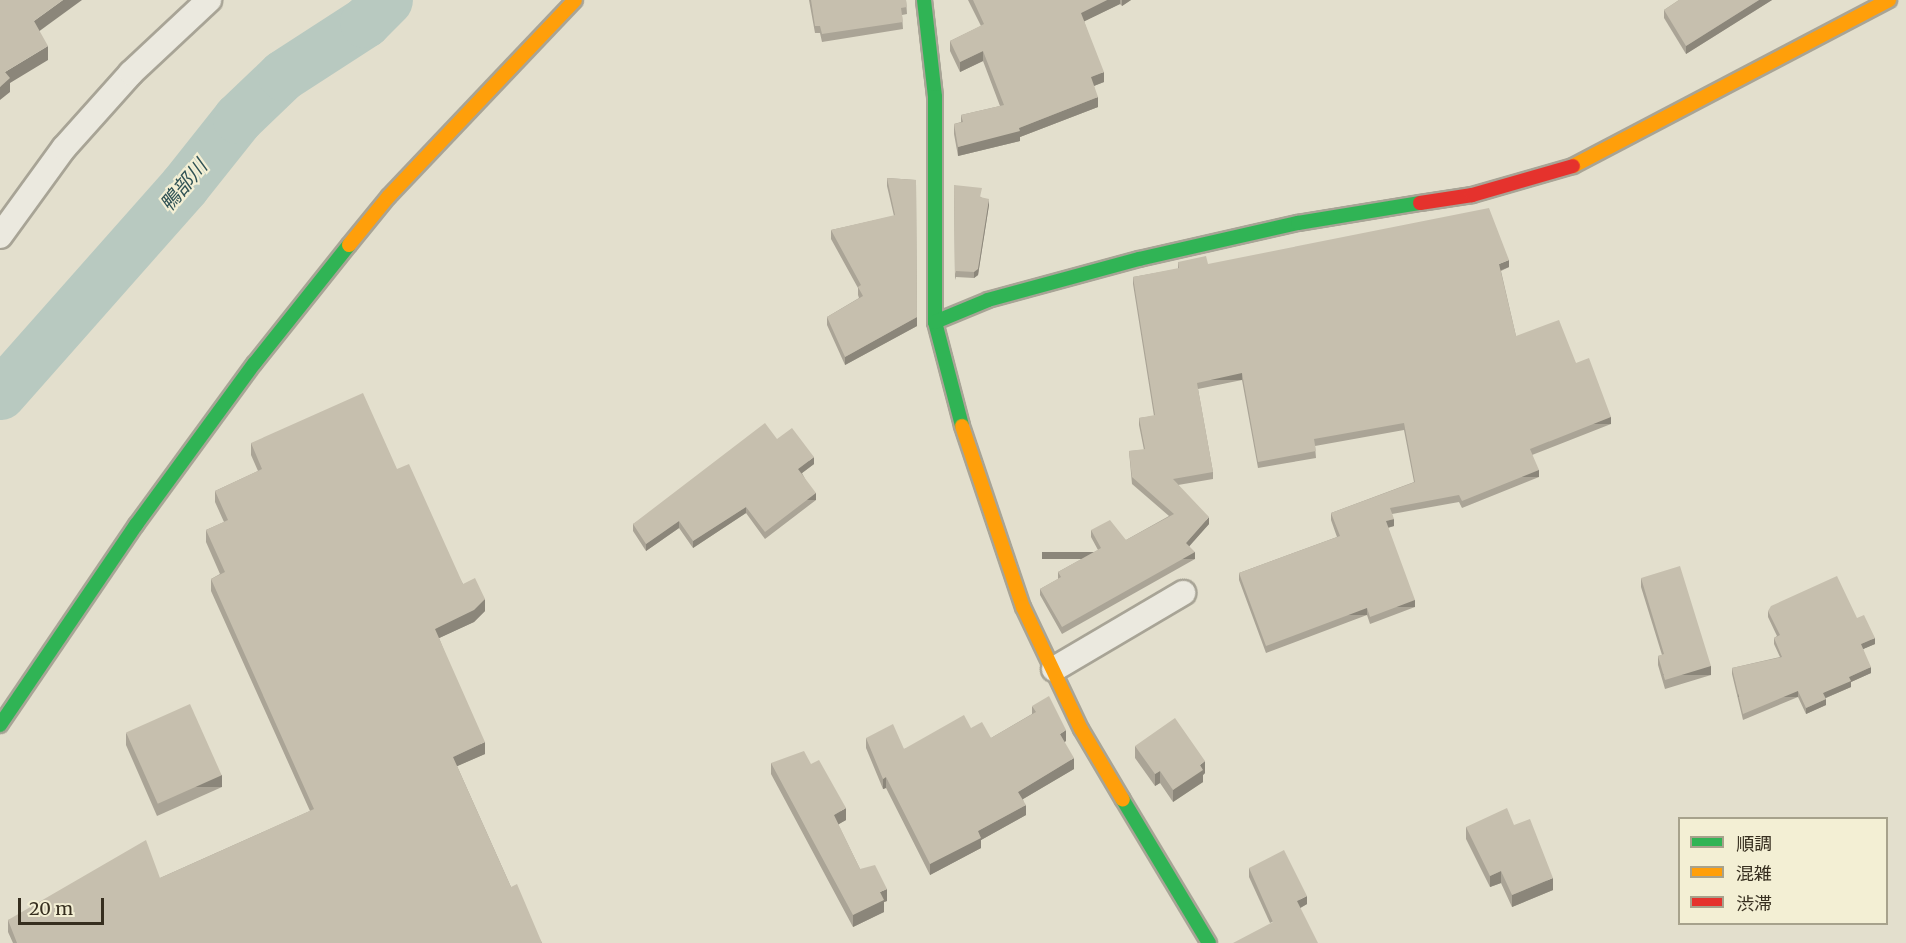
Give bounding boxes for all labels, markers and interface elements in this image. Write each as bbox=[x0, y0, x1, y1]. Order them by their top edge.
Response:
water label: 鴨部川 bbox=[155, 154, 211, 216]
legend bbox=[1678, 817, 1888, 925]
text: 順調 bbox=[1736, 832, 1772, 855]
text: 混雑 bbox=[1736, 862, 1772, 885]
scale bar bbox=[21, 886, 106, 924]
text: 渋滞 bbox=[1736, 892, 1772, 915]
text: 20 m bbox=[29, 897, 73, 920]

